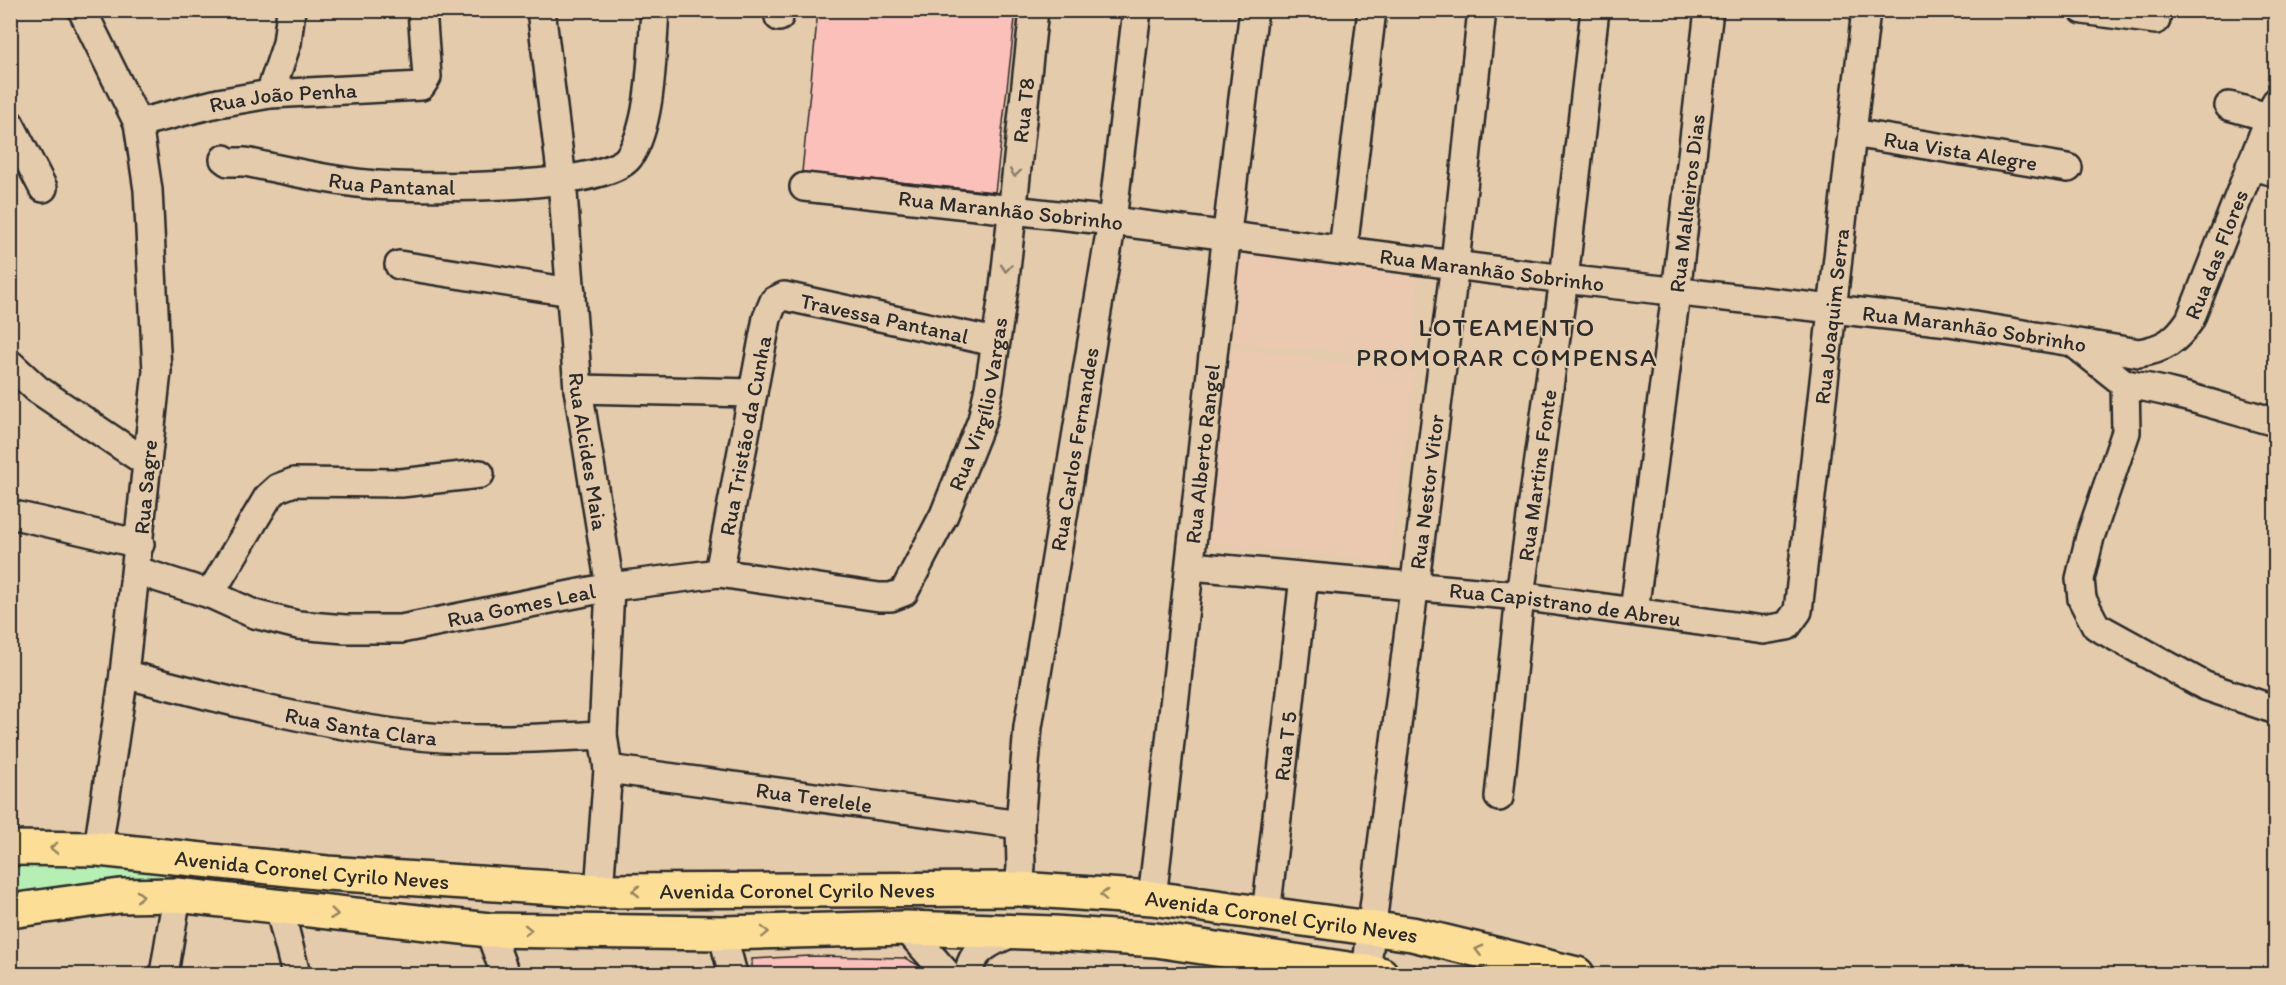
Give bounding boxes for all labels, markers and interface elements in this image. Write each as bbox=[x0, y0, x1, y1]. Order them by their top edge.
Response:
street label: Rua João Penha bbox=[206, 76, 358, 119]
street label: Rua T8 bbox=[1007, 76, 1041, 144]
street label: Rua Malheiros Dias bbox=[1663, 113, 1711, 294]
street label: Rua Vista Alegre bbox=[1882, 125, 2039, 177]
street label: Rua Pantanal bbox=[327, 166, 455, 201]
one-way arrow bbox=[1009, 168, 1022, 177]
street label: Rua Maranhão Sobrinho bbox=[897, 184, 1125, 236]
street label: Rua das Flores bbox=[2179, 186, 2254, 323]
street label: Rua Joaquim Serra bbox=[1808, 227, 1855, 406]
street label: Rua Maranhão Sobrinho bbox=[1378, 242, 1606, 297]
one-way arrow bbox=[1000, 263, 1013, 272]
street label: Travessa Pantanal bbox=[798, 287, 971, 350]
street label: Rua Maranhão Sobrinho bbox=[1861, 299, 2088, 358]
district label: LOTEAMENTO PROMORAR COMPENSA bbox=[1356, 311, 1658, 373]
street label: Rua Virgílio Vargas bbox=[942, 315, 1013, 495]
street label: Rua Tristão da Cunha bbox=[713, 333, 778, 538]
street label: Rua Carlos Fernandes bbox=[1044, 345, 1105, 553]
street label: Rua Alberto Rangel bbox=[1179, 362, 1226, 545]
street label: Rua Alcides Maia bbox=[563, 371, 614, 533]
street label: Rua Martins Fonte bbox=[1512, 388, 1563, 563]
street label: Rua Nestor Vitor bbox=[1404, 412, 1450, 571]
street label: Rua Sagre bbox=[128, 439, 163, 536]
street label: Rua Gomes Leal bbox=[445, 577, 598, 633]
street label: Rua Capistrano de Abreu bbox=[1448, 577, 1683, 632]
street label: Rua Santa Clara bbox=[283, 701, 439, 752]
street label: Rua T 5 bbox=[1268, 710, 1303, 782]
street label: Rua Terelele bbox=[754, 776, 874, 819]
one-way arrow bbox=[50, 842, 59, 854]
street label: Avenida Coronel Cyrilo Neves bbox=[173, 844, 450, 895]
street label: Avenida Coronel Cyrilo Neves bbox=[659, 876, 935, 905]
one-way arrow bbox=[631, 885, 640, 897]
street label: Avenida Coronel Cyrilo Neves bbox=[1144, 885, 1421, 949]
one-way arrow bbox=[1099, 889, 1108, 902]
one-way arrow bbox=[136, 890, 145, 902]
one-way arrow bbox=[330, 907, 339, 920]
one-way arrow bbox=[524, 924, 533, 937]
one-way arrow bbox=[761, 926, 770, 938]
one-way arrow bbox=[1474, 944, 1484, 957]

